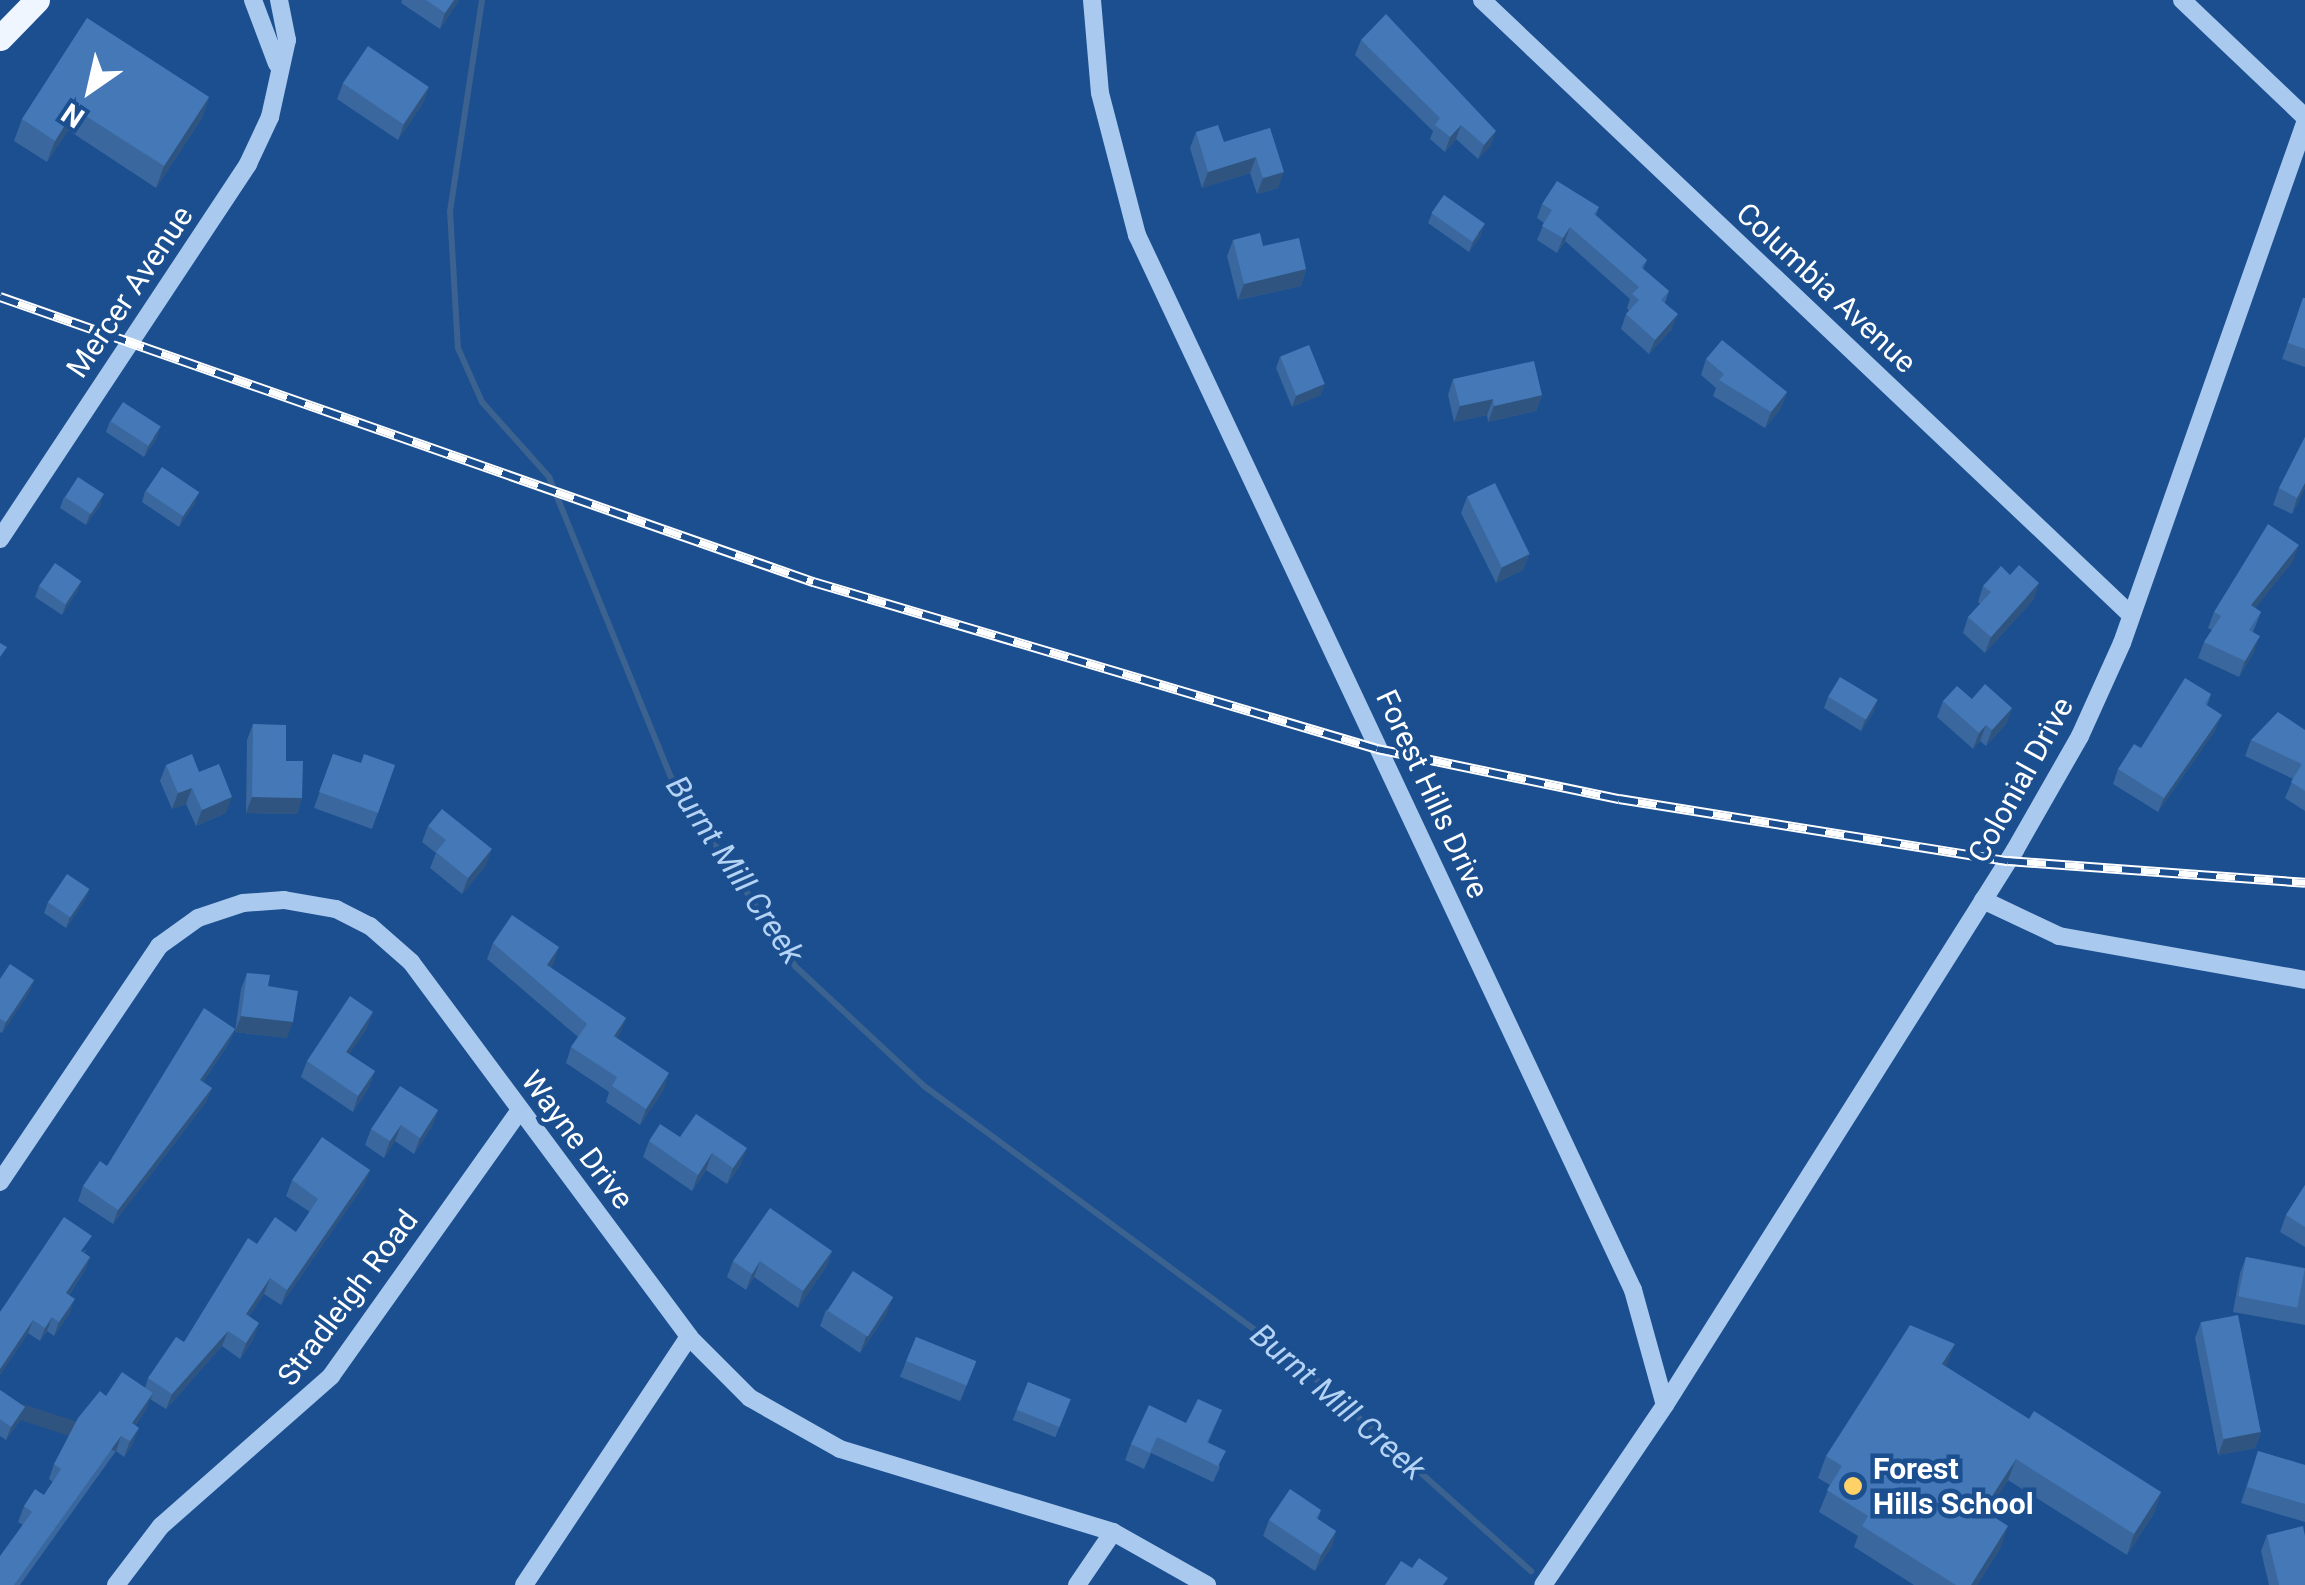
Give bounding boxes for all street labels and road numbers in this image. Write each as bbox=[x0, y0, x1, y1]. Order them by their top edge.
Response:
street label: Columbia Avenue bbox=[1729, 195, 1923, 381]
street label: Mercer Avenue bbox=[59, 199, 201, 385]
street label: Forest Hills Drive bbox=[1368, 684, 1496, 904]
street label: Colonial Drive bbox=[1961, 691, 2081, 869]
street label: Wayne Drive bbox=[513, 1064, 641, 1216]
street label: Stradleigh Road bbox=[270, 1203, 426, 1393]

